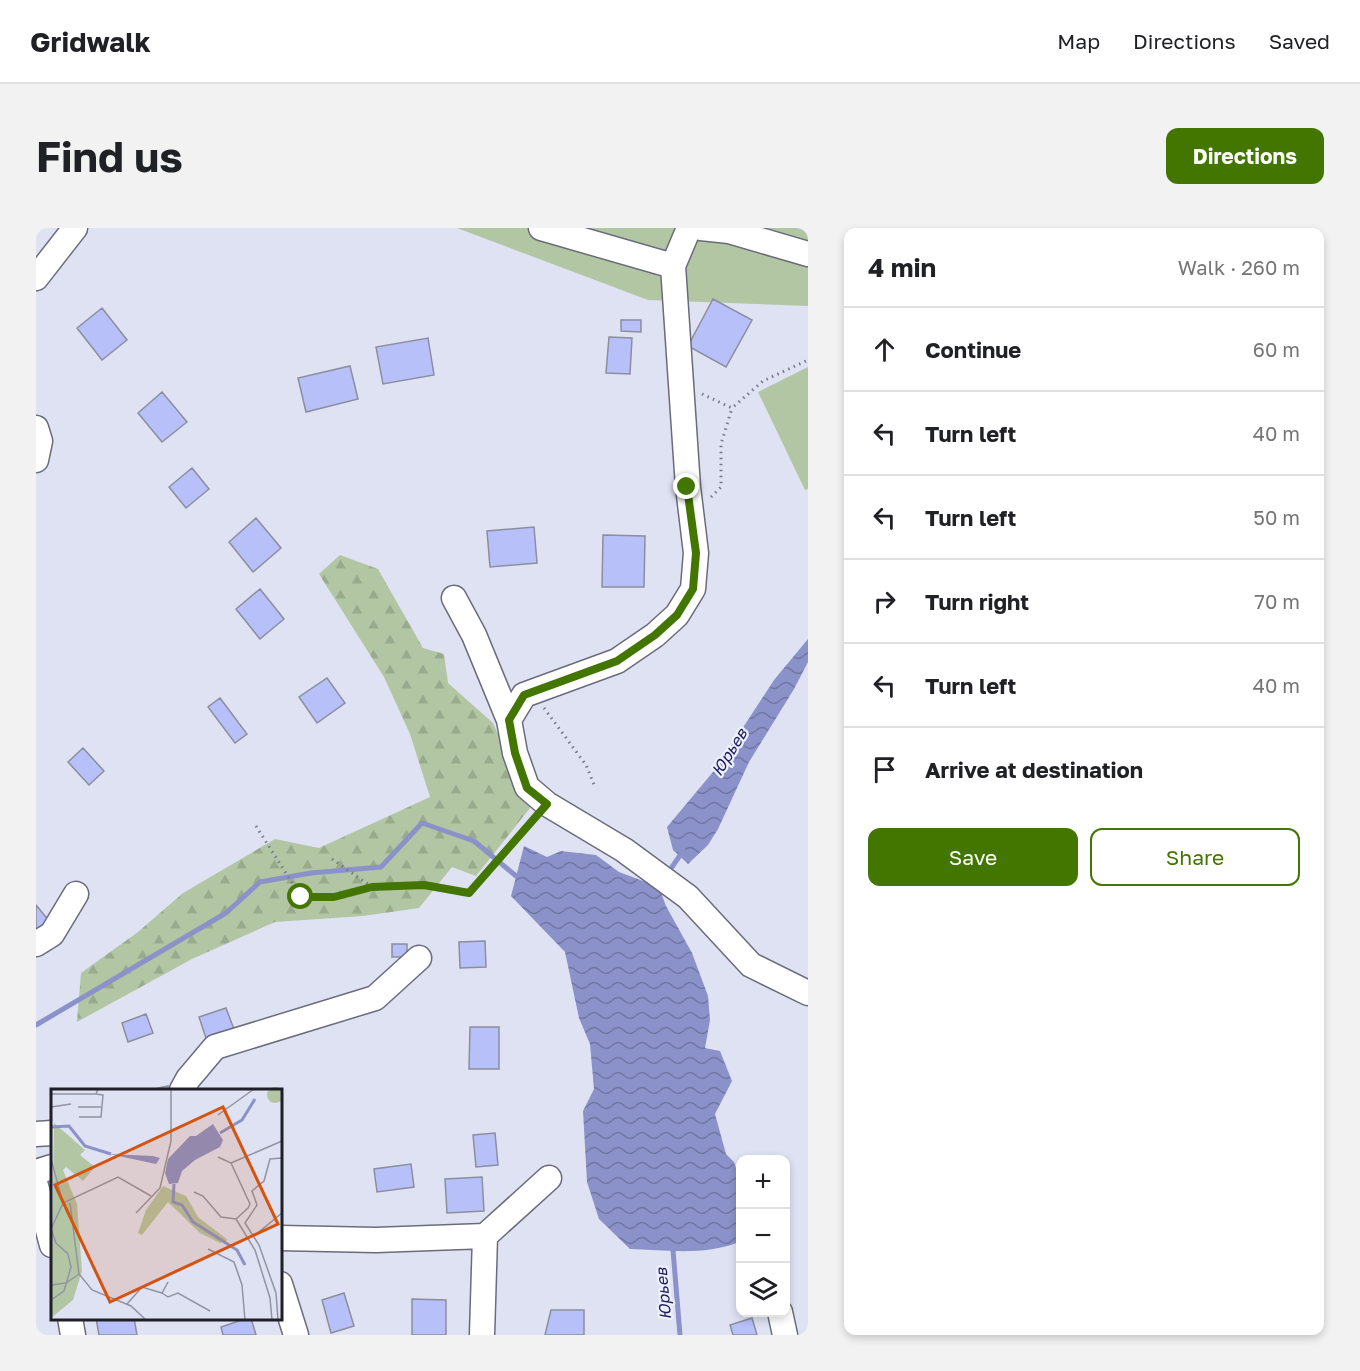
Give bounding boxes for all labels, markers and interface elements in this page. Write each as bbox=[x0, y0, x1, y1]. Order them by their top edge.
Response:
text: Gridwalk bbox=[30, 25, 151, 58]
text: Map bbox=[1057, 28, 1100, 54]
text: Directions bbox=[1133, 28, 1236, 54]
text: Saved bbox=[1269, 28, 1330, 54]
button: Directions bbox=[1166, 128, 1324, 184]
text: Find us bbox=[36, 131, 183, 181]
text: 4 min bbox=[868, 252, 936, 283]
text: Walk · 260 m bbox=[1178, 255, 1300, 279]
icon: ahead bbox=[868, 333, 901, 366]
text: Continue bbox=[925, 336, 1021, 363]
text: 60 m bbox=[1253, 337, 1300, 361]
icon: left bbox=[868, 417, 901, 450]
text: Turn left bbox=[925, 420, 1016, 447]
text: 40 m bbox=[1253, 421, 1300, 445]
route end bbox=[673, 473, 699, 499]
icon: left bbox=[868, 501, 901, 534]
text: Turn left bbox=[925, 504, 1016, 531]
text: 50 m bbox=[1253, 505, 1300, 529]
icon: right bbox=[868, 585, 901, 618]
text: Turn right bbox=[925, 588, 1029, 615]
text: 70 m bbox=[1254, 589, 1300, 613]
icon: left bbox=[868, 669, 901, 702]
text: Turn left bbox=[925, 672, 1016, 699]
text: 40 m bbox=[1253, 673, 1300, 697]
water label: Юрьев bbox=[707, 724, 752, 779]
icon: arrive bbox=[868, 753, 901, 786]
text: Arrive at destination bbox=[925, 756, 1143, 783]
button: Save bbox=[868, 828, 1078, 886]
button: Share bbox=[1090, 828, 1300, 886]
route start bbox=[287, 883, 313, 909]
inset map bbox=[51, 1089, 282, 1320]
map controls bbox=[736, 1155, 790, 1317]
button: + bbox=[736, 1155, 790, 1209]
button: − bbox=[736, 1209, 790, 1263]
button: layers bbox=[736, 1263, 790, 1317]
water label: Юрьев bbox=[651, 1266, 675, 1321]

